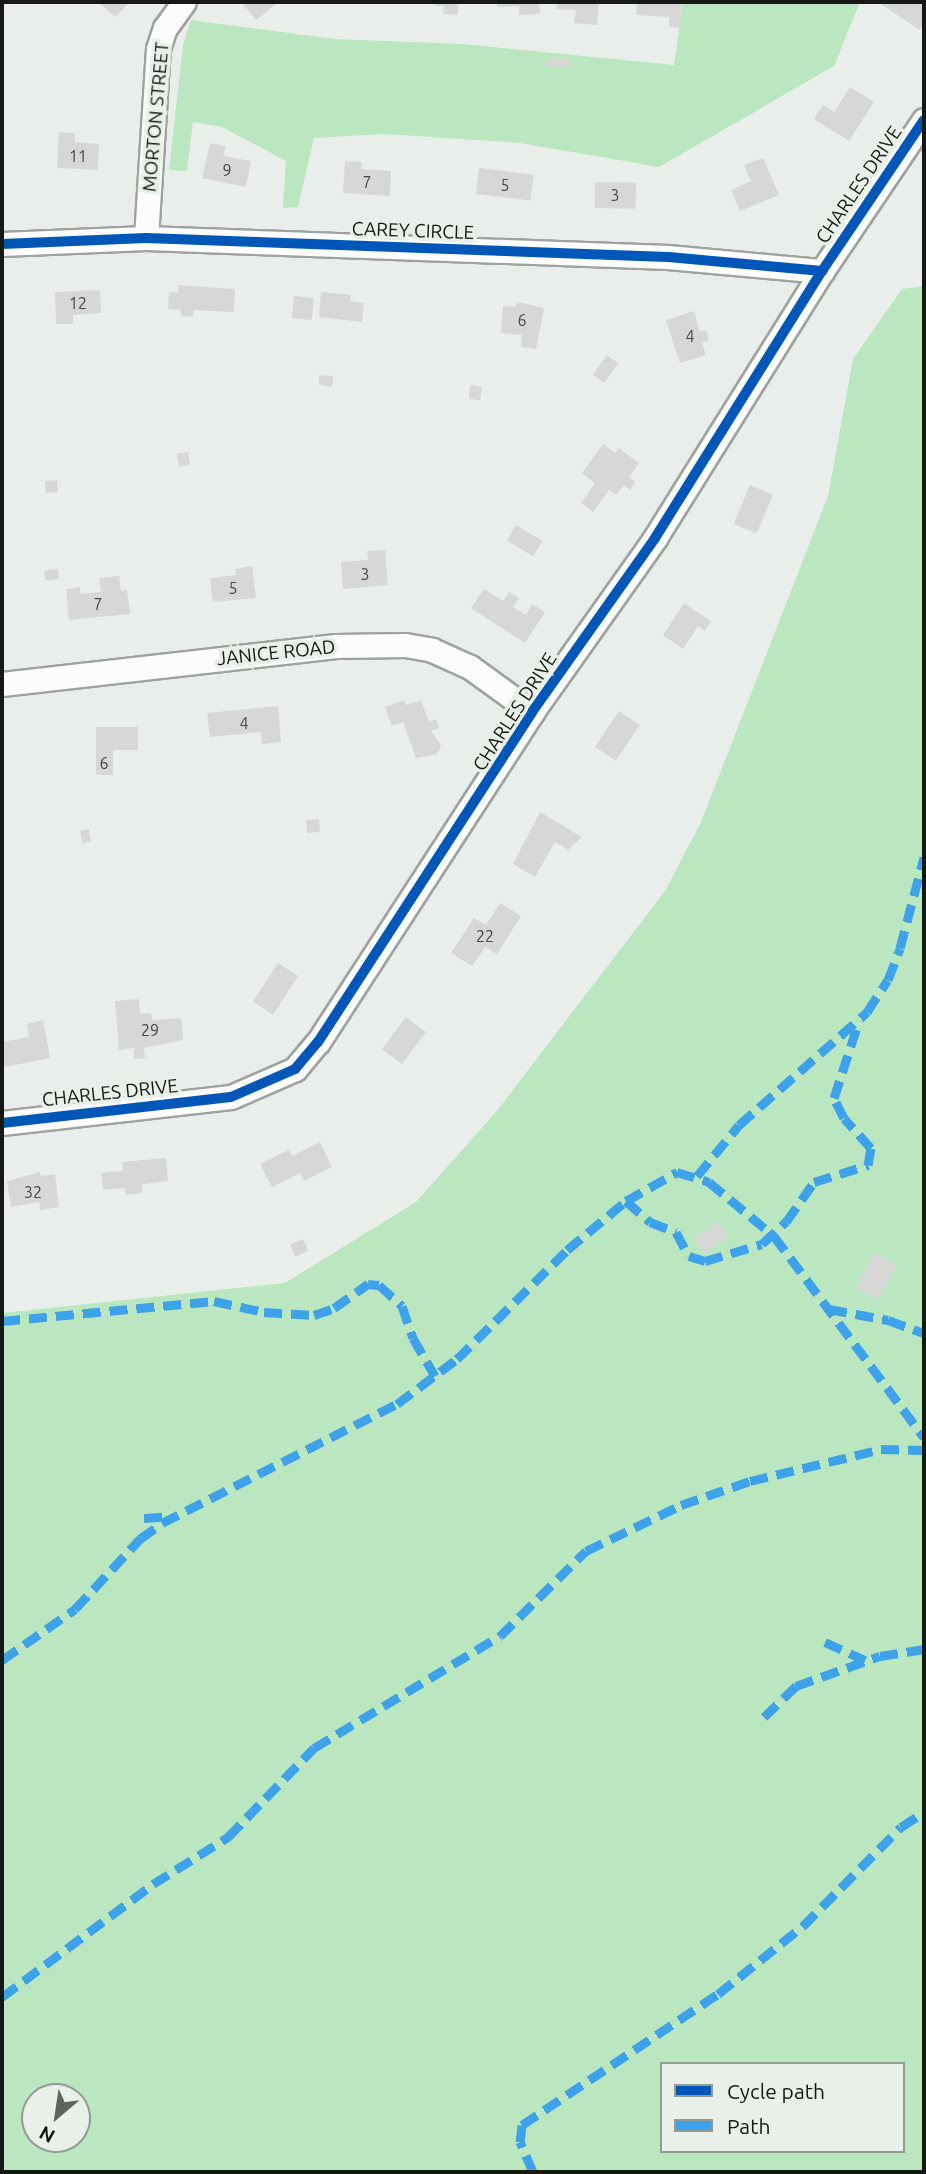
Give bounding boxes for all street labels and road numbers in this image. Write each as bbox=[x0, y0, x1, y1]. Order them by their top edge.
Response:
street label: MORTON STREET bbox=[138, 41, 174, 193]
street label: CHARLES DRIVE bbox=[811, 122, 907, 248]
street label: CAREY CIRCLE bbox=[351, 217, 475, 245]
street label: JANICE ROAD bbox=[216, 635, 336, 671]
street label: CHARLES DRIVE bbox=[468, 649, 562, 775]
street label: CHARLES DRIVE bbox=[41, 1075, 179, 1111]

